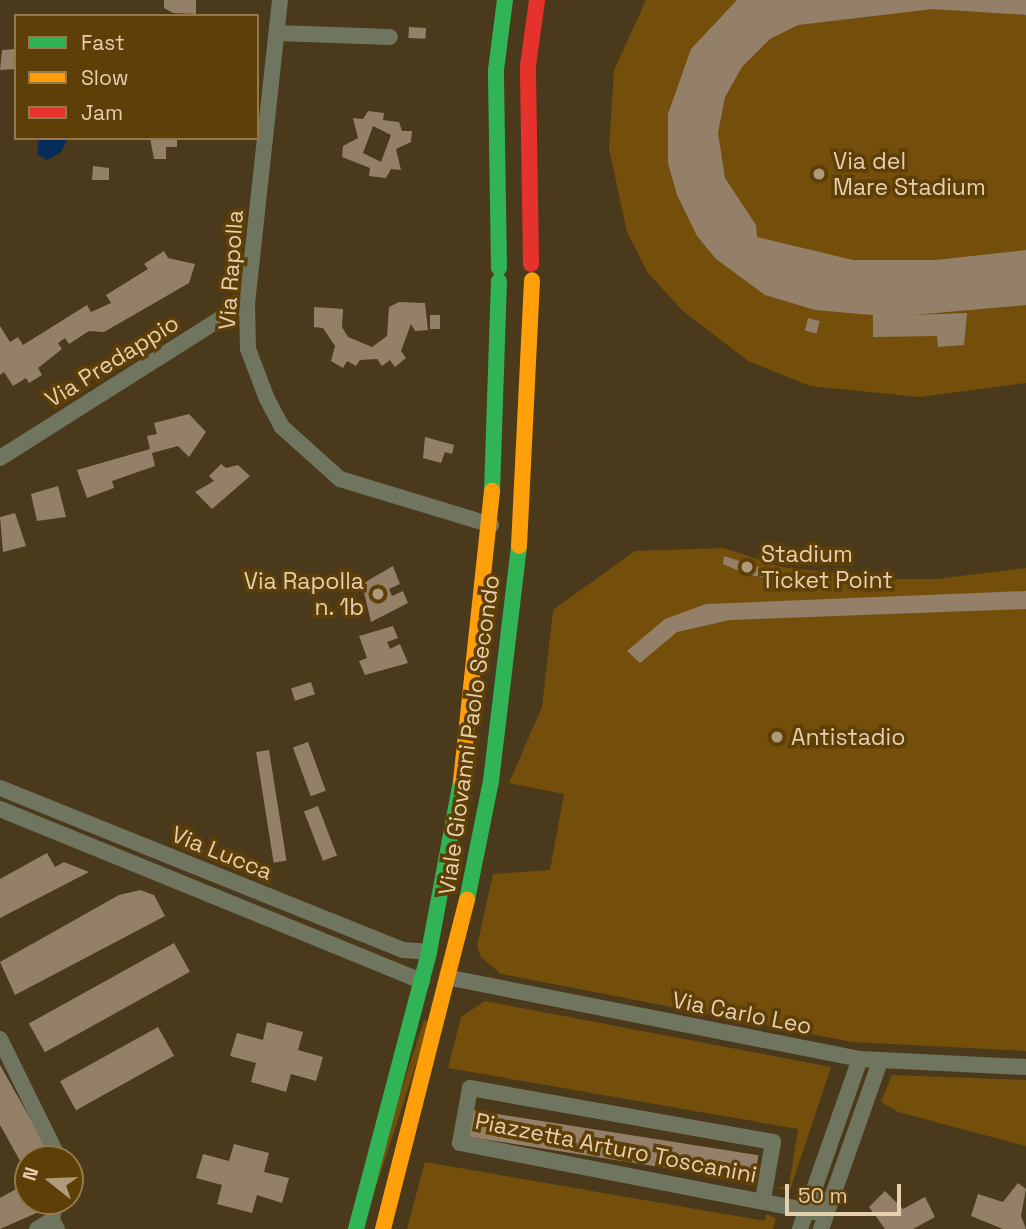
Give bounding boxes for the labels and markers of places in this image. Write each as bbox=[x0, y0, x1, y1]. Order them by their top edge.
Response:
place label: Via del Mare Stadium bbox=[833, 147, 986, 201]
marker: Via del Mare Stadium bbox=[811, 166, 827, 182]
place label: Stadium Ticket Point bbox=[761, 540, 893, 594]
marker: Stadium Ticket Point bbox=[739, 559, 755, 575]
place label: Via Rapolla n. 1b bbox=[244, 567, 364, 621]
marker: Via Rapolla n. 1b bbox=[370, 586, 386, 602]
place label: Antistadio bbox=[791, 723, 905, 751]
marker: Antistadio bbox=[769, 729, 785, 745]

